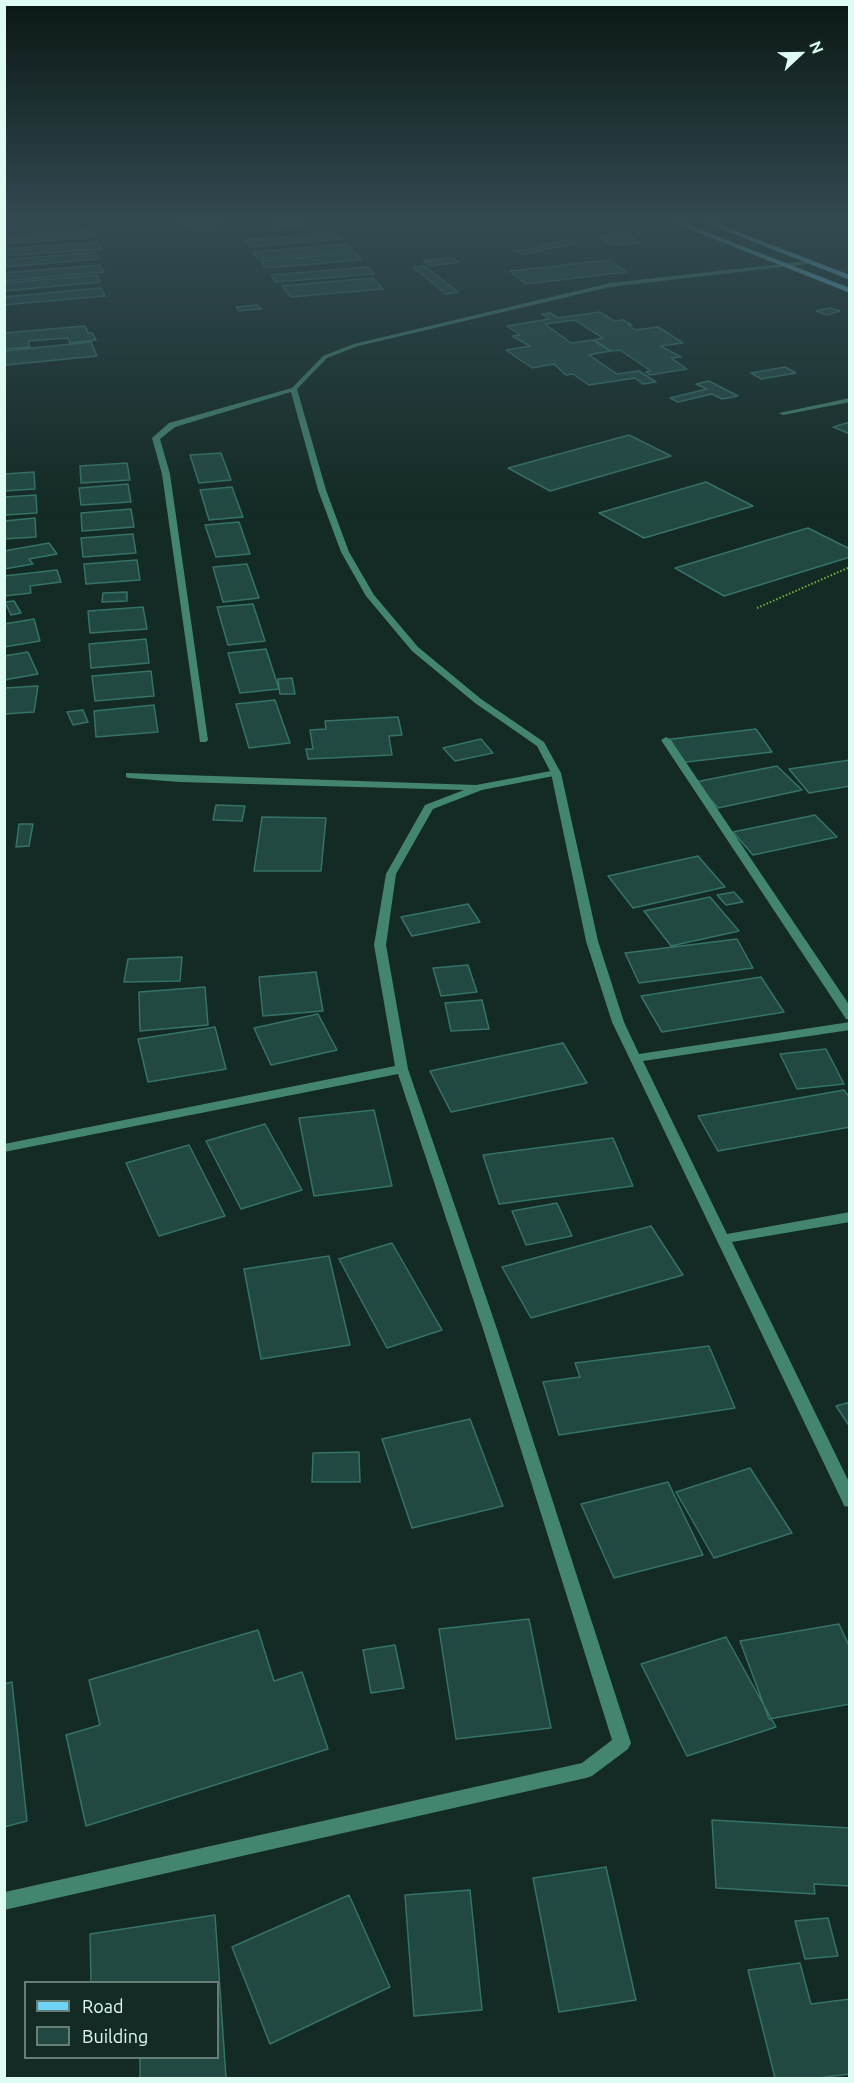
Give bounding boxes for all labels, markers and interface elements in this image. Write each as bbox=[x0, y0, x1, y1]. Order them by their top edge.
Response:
north arrow bbox=[770, 24, 830, 84]
text: N bbox=[806, 38, 827, 56]
legend bbox=[24, 1981, 219, 2059]
text: Road bbox=[82, 1996, 124, 2016]
text: Building bbox=[82, 2026, 148, 2046]

